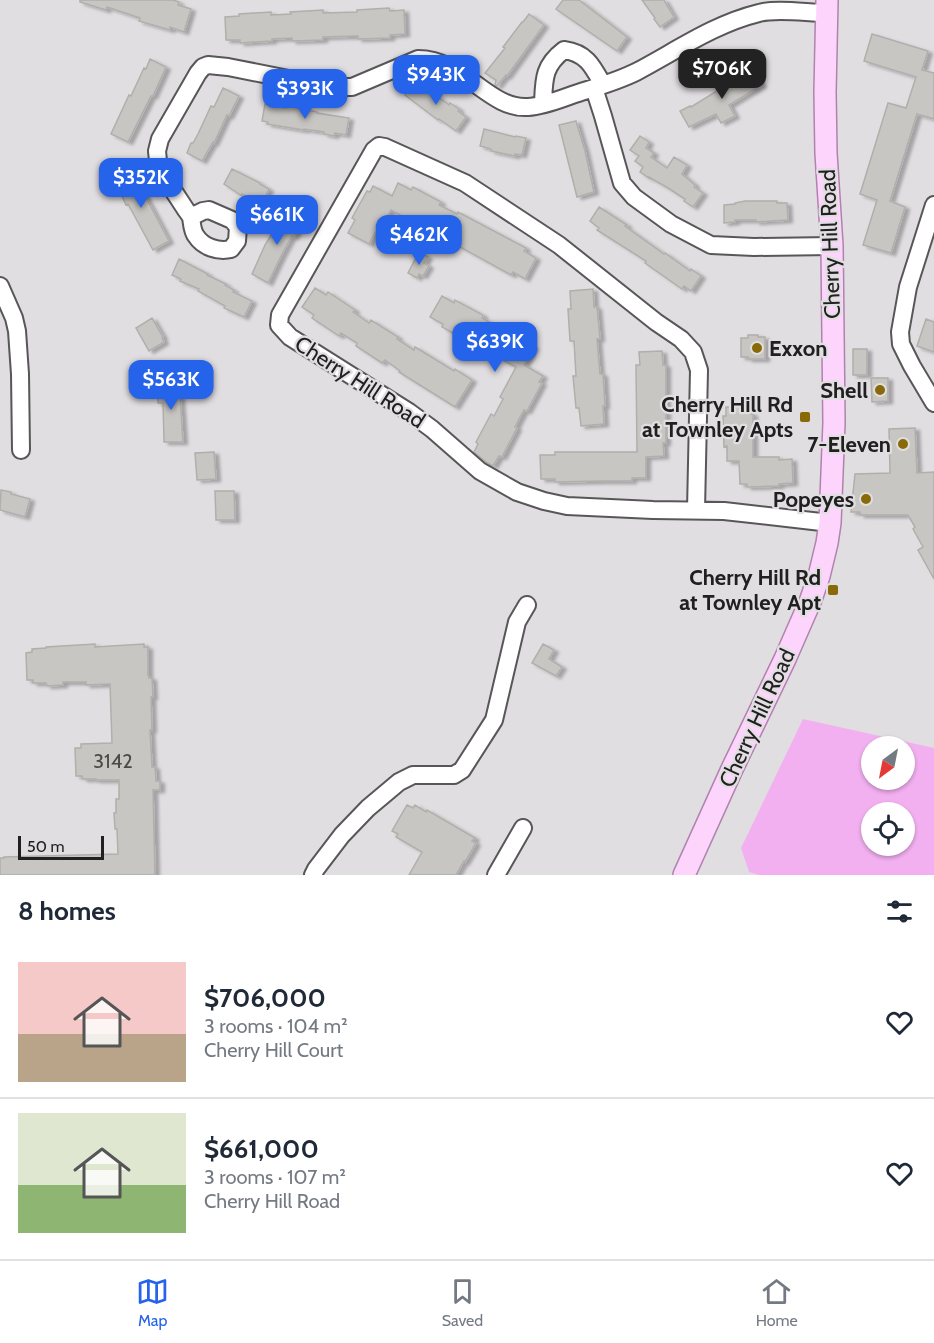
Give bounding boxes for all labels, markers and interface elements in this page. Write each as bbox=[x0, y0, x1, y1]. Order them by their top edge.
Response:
pin: $706K bbox=[680, 49, 764, 100]
pin: $943K bbox=[394, 55, 478, 106]
text: $706K bbox=[692, 56, 752, 80]
text: $943K bbox=[407, 62, 465, 86]
pin: $393K bbox=[263, 69, 347, 120]
text: $393K bbox=[277, 76, 333, 100]
pin: $352K bbox=[99, 158, 183, 209]
text: $352K bbox=[113, 165, 169, 189]
street label: Cherry Hill Road bbox=[814, 169, 846, 319]
pin: $661K bbox=[235, 195, 319, 246]
text: $661K bbox=[250, 202, 304, 226]
pin: $462K bbox=[377, 215, 461, 266]
text: $462K bbox=[390, 222, 448, 246]
pin: $639K bbox=[453, 322, 537, 373]
text: $639K bbox=[466, 329, 524, 353]
street label: Cherry Hill Road bbox=[290, 330, 430, 434]
place label: Exxon bbox=[769, 335, 827, 362]
marker: Exxon bbox=[750, 341, 764, 355]
pin: $563K bbox=[129, 360, 213, 411]
text: $563K bbox=[143, 367, 199, 391]
place label: Shell bbox=[820, 377, 868, 404]
marker: Shell bbox=[873, 383, 887, 397]
place label: Cherry Hill Rd at Townley Apts bbox=[642, 391, 793, 443]
marker: Cherry Hill Rd at Townley Apts bbox=[798, 410, 812, 424]
place label: 7-Eleven bbox=[807, 431, 891, 458]
marker: 7-Eleven bbox=[896, 437, 910, 451]
place label: Popeyes bbox=[773, 486, 854, 513]
marker: Popeyes bbox=[859, 492, 873, 506]
place label: Cherry Hill Rd at Townley Apt bbox=[679, 564, 821, 616]
marker: Cherry Hill Rd at Townley Apt bbox=[826, 583, 840, 597]
street label: Cherry Hill Road bbox=[713, 644, 801, 792]
north arrow bbox=[861, 736, 915, 790]
map controls bbox=[861, 736, 915, 856]
house number: 3142 bbox=[93, 749, 133, 773]
button: locate bbox=[861, 802, 915, 856]
scale bar bbox=[18, 833, 104, 860]
text: 50 m bbox=[27, 837, 64, 856]
text: 8 homes bbox=[18, 895, 116, 927]
icon: filters bbox=[883, 895, 916, 928]
text: $706,000 bbox=[204, 982, 326, 1014]
icon: home bbox=[66, 986, 138, 1058]
icon: heart bbox=[883, 1006, 916, 1039]
text: 3 rooms · 104 m² bbox=[204, 1014, 348, 1038]
text: Cherry Hill Court bbox=[204, 1038, 343, 1062]
text: $661,000 bbox=[204, 1133, 319, 1165]
icon: home bbox=[66, 1137, 138, 1209]
icon: heart bbox=[883, 1157, 916, 1190]
text: 3 rooms · 107 m² bbox=[204, 1165, 346, 1189]
text: Cherry Hill Road bbox=[204, 1189, 340, 1213]
tab: Map bbox=[136, 1275, 169, 1330]
tab: Saved bbox=[442, 1275, 483, 1330]
tab: Home bbox=[756, 1275, 798, 1330]

